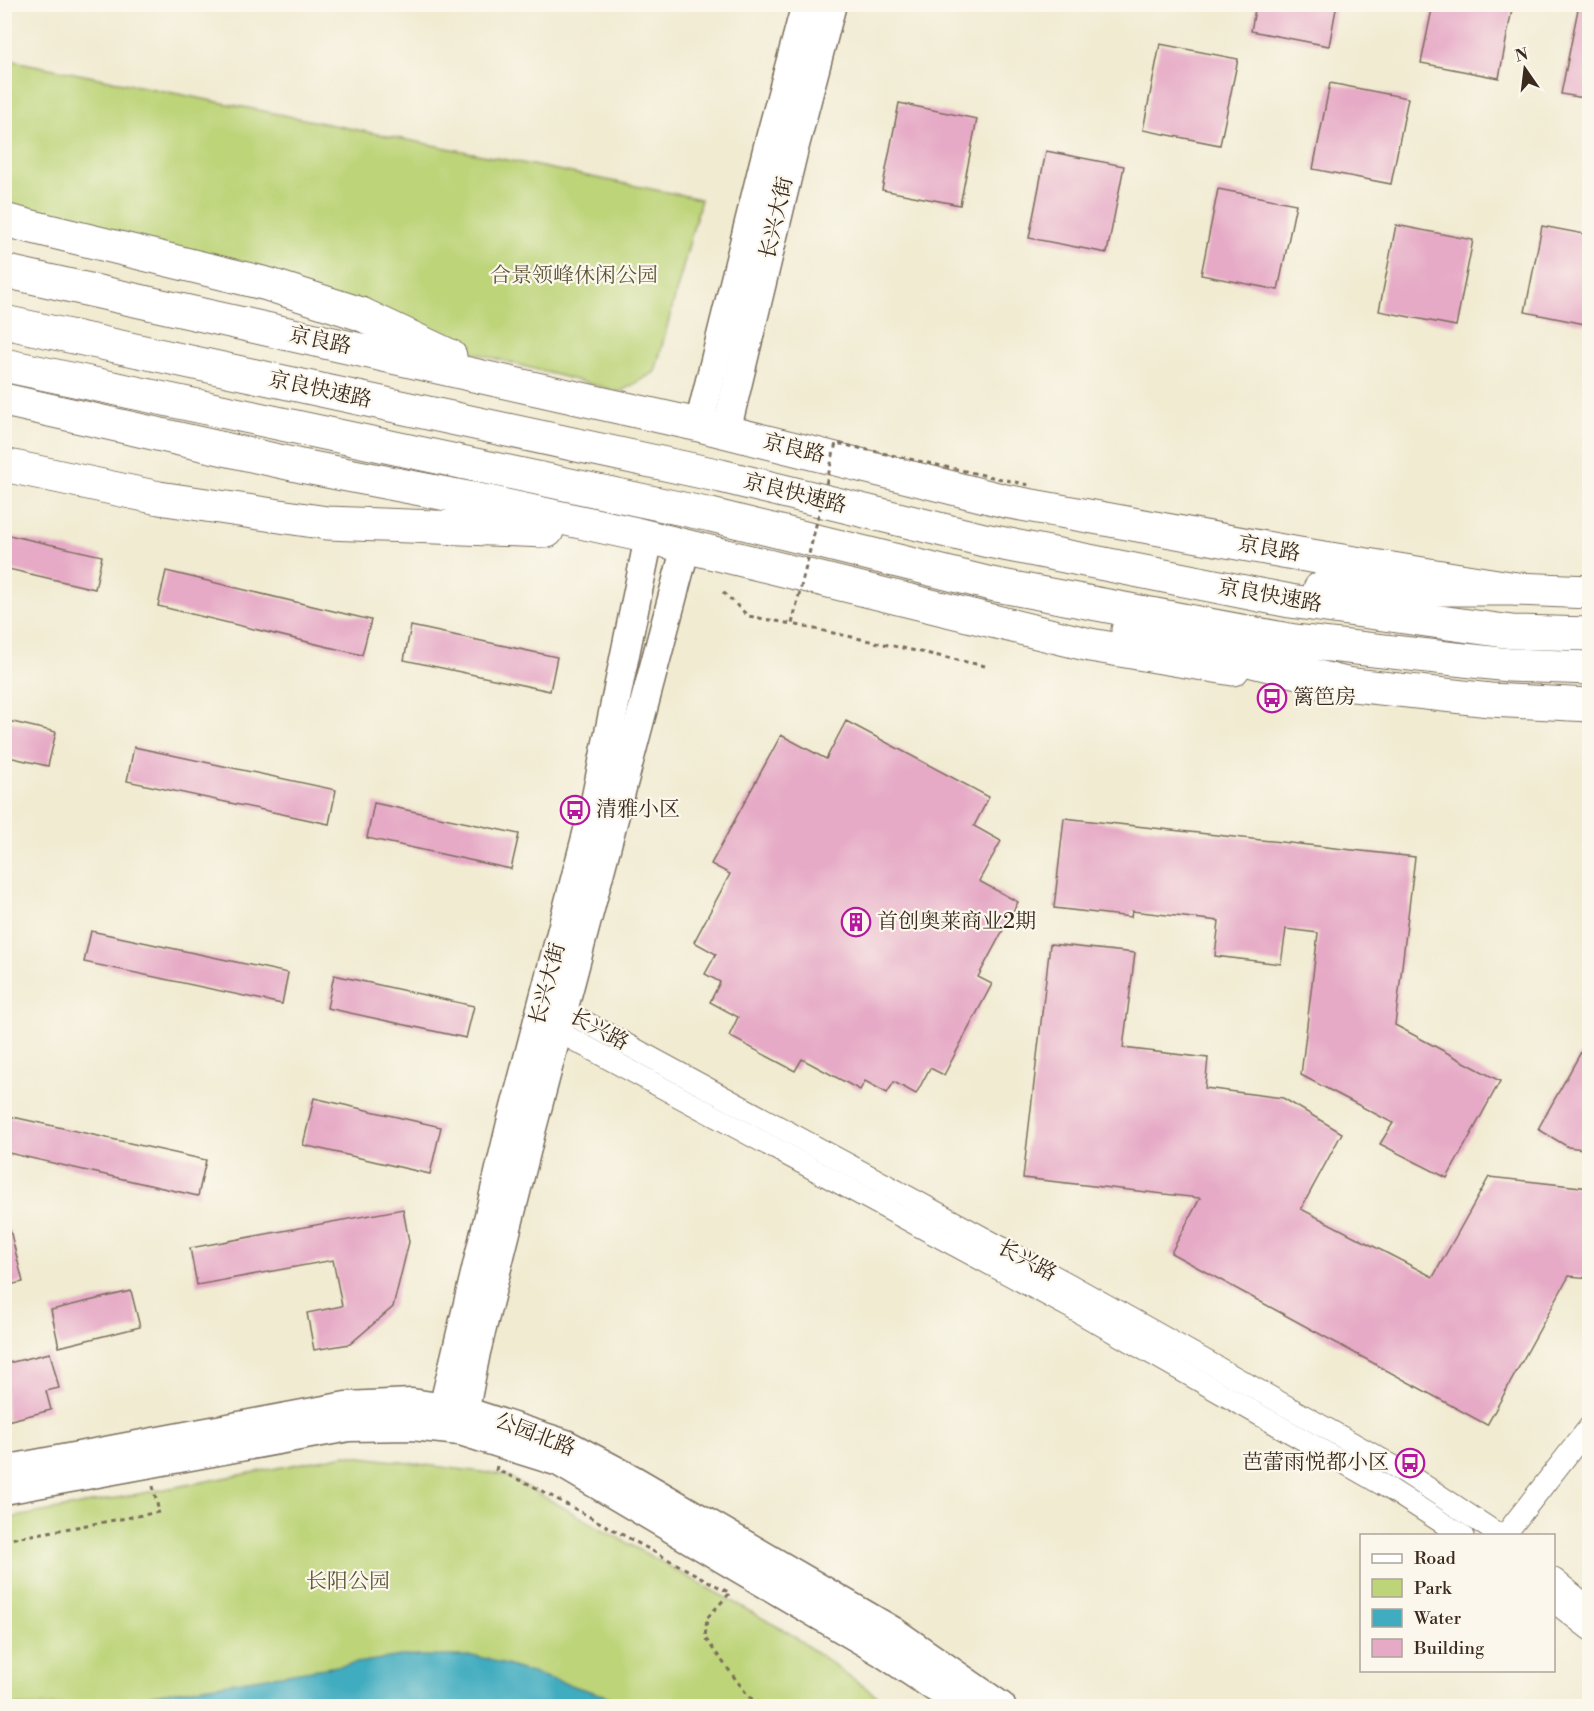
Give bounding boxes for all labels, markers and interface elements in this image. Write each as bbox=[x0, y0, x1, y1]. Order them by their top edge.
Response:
north arrow bbox=[1495, 39, 1555, 99]
text: N bbox=[1513, 44, 1531, 67]
street label: 长兴大街 bbox=[755, 174, 799, 262]
park label: 合景领峰休闲公园 bbox=[490, 263, 658, 289]
street label: 京良路 bbox=[286, 322, 354, 360]
street label: 京良快速路 bbox=[266, 366, 374, 414]
street label: 京良路 bbox=[760, 429, 828, 469]
street label: 京良快速路 bbox=[741, 469, 849, 519]
street label: 京良路 bbox=[1236, 531, 1302, 567]
street label: 京良快速路 bbox=[1216, 574, 1324, 618]
bus stop icon: 篱笆房 bbox=[1256, 682, 1288, 714]
place label: 篱笆房 bbox=[1293, 685, 1356, 711]
bus stop icon: 清雅小区 bbox=[559, 794, 591, 826]
place label: 清雅小区 bbox=[596, 797, 680, 823]
building icon: 首创奥莱商业2期 bbox=[840, 906, 872, 938]
place label: 首创奥莱商业2期 bbox=[877, 909, 1036, 935]
street label: 长兴大街 bbox=[525, 940, 571, 1028]
street label: 长兴路 bbox=[565, 1004, 633, 1056]
street label: 长兴路 bbox=[993, 1235, 1061, 1287]
street label: 公园北路 bbox=[491, 1408, 579, 1462]
bus stop icon: 芭蕾雨悦都小区 bbox=[1394, 1447, 1426, 1479]
place label: 芭蕾雨悦都小区 bbox=[1242, 1450, 1389, 1476]
legend bbox=[1360, 1534, 1555, 1672]
text: Road bbox=[1414, 1547, 1457, 1570]
park label: 长阳公园 bbox=[306, 1569, 390, 1595]
text: Park bbox=[1414, 1577, 1453, 1600]
text: Water bbox=[1413, 1607, 1462, 1630]
text: Building bbox=[1413, 1637, 1485, 1660]

